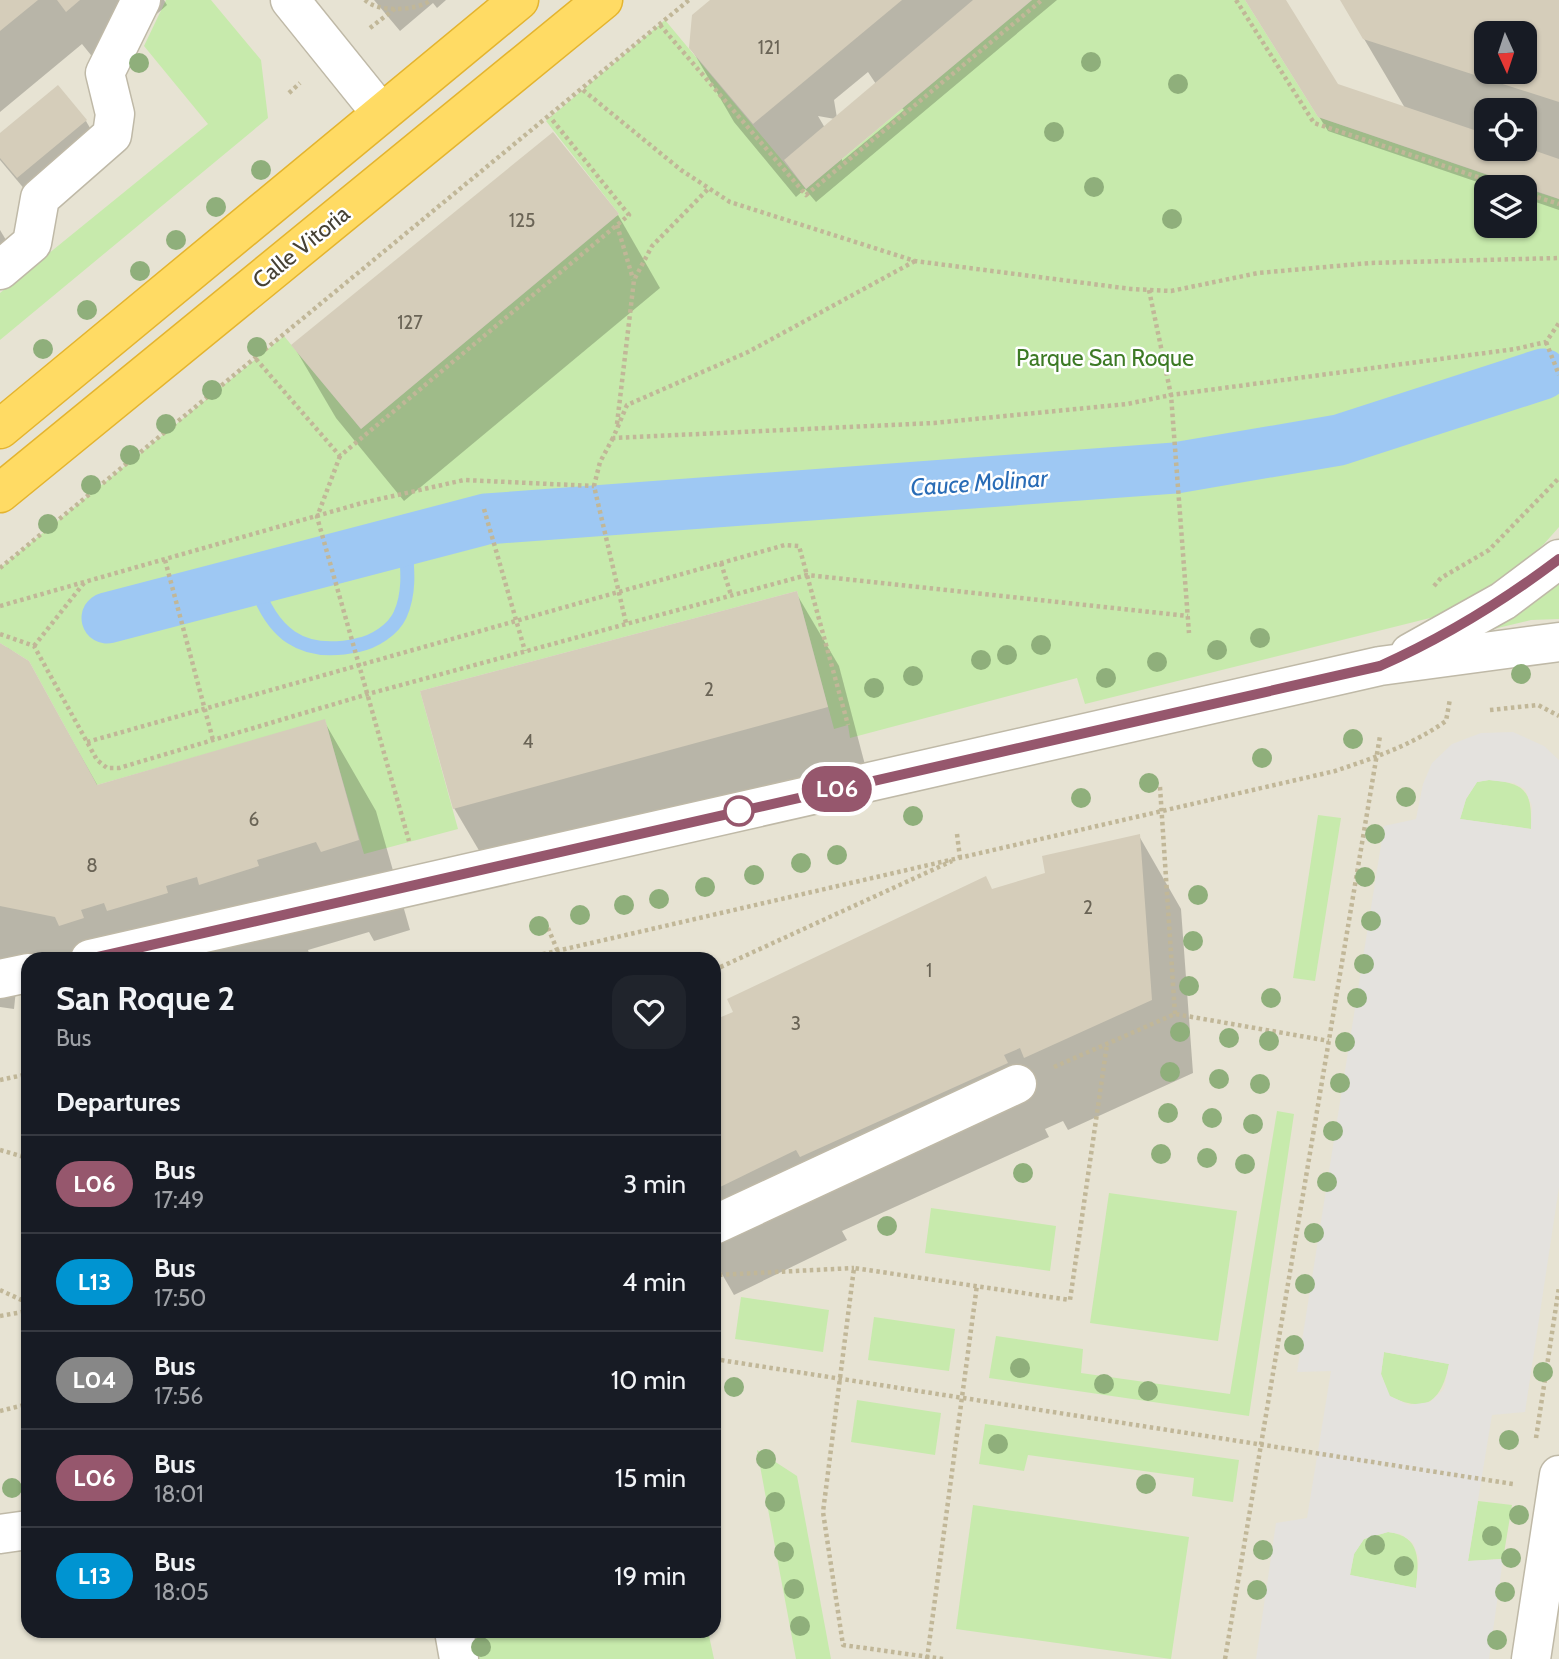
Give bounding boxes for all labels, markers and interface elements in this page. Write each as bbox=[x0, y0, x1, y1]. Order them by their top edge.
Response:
north arrow bbox=[1474, 21, 1536, 84]
map controls bbox=[1474, 21, 1537, 238]
house number: 121 bbox=[758, 36, 780, 59]
button: locate bbox=[1474, 98, 1537, 161]
button: layers bbox=[1474, 175, 1537, 238]
street label: Calle Vitoria bbox=[247, 200, 355, 294]
house number: 125 bbox=[509, 209, 535, 232]
house number: 127 bbox=[397, 311, 423, 334]
park label: Parque San Roque bbox=[1016, 344, 1194, 372]
water label: Cauce Molinar bbox=[909, 463, 1050, 502]
house number: 2 bbox=[704, 678, 714, 701]
house number: 4 bbox=[523, 730, 534, 753]
line badge: L06 bbox=[797, 766, 877, 812]
text: L06 bbox=[816, 774, 858, 803]
unlabelled marker bbox=[724, 796, 754, 826]
house number: 6 bbox=[249, 808, 259, 831]
house number: 8 bbox=[86, 854, 98, 877]
house number: 2 bbox=[1083, 896, 1093, 919]
house number: 1 bbox=[926, 959, 932, 982]
button: heart bbox=[612, 975, 686, 1049]
text: San Roque 2 bbox=[56, 978, 235, 1018]
house number: 3 bbox=[791, 1012, 801, 1035]
text: Bus bbox=[56, 1024, 91, 1052]
text: Departures bbox=[56, 1086, 180, 1118]
text: Bus bbox=[154, 1154, 195, 1186]
text: 3 min bbox=[623, 1168, 686, 1200]
text: L06 bbox=[73, 1169, 116, 1198]
text: 17:49 bbox=[154, 1186, 204, 1214]
text: Bus bbox=[154, 1252, 195, 1284]
text: 4 min bbox=[622, 1266, 686, 1298]
text: L13 bbox=[78, 1267, 111, 1296]
text: 17:50 bbox=[154, 1284, 206, 1312]
text: Bus bbox=[154, 1350, 195, 1382]
text: 10 min bbox=[611, 1364, 686, 1396]
text: L04 bbox=[73, 1365, 116, 1394]
text: 17:56 bbox=[154, 1382, 203, 1410]
text: Bus bbox=[154, 1448, 195, 1480]
text: 15 min bbox=[615, 1462, 686, 1494]
text: L06 bbox=[73, 1463, 116, 1492]
text: 18:01 bbox=[154, 1480, 204, 1508]
text: Bus bbox=[154, 1546, 195, 1578]
text: 19 min bbox=[614, 1560, 686, 1592]
text: L13 bbox=[78, 1561, 111, 1590]
text: 18:05 bbox=[154, 1578, 209, 1606]

